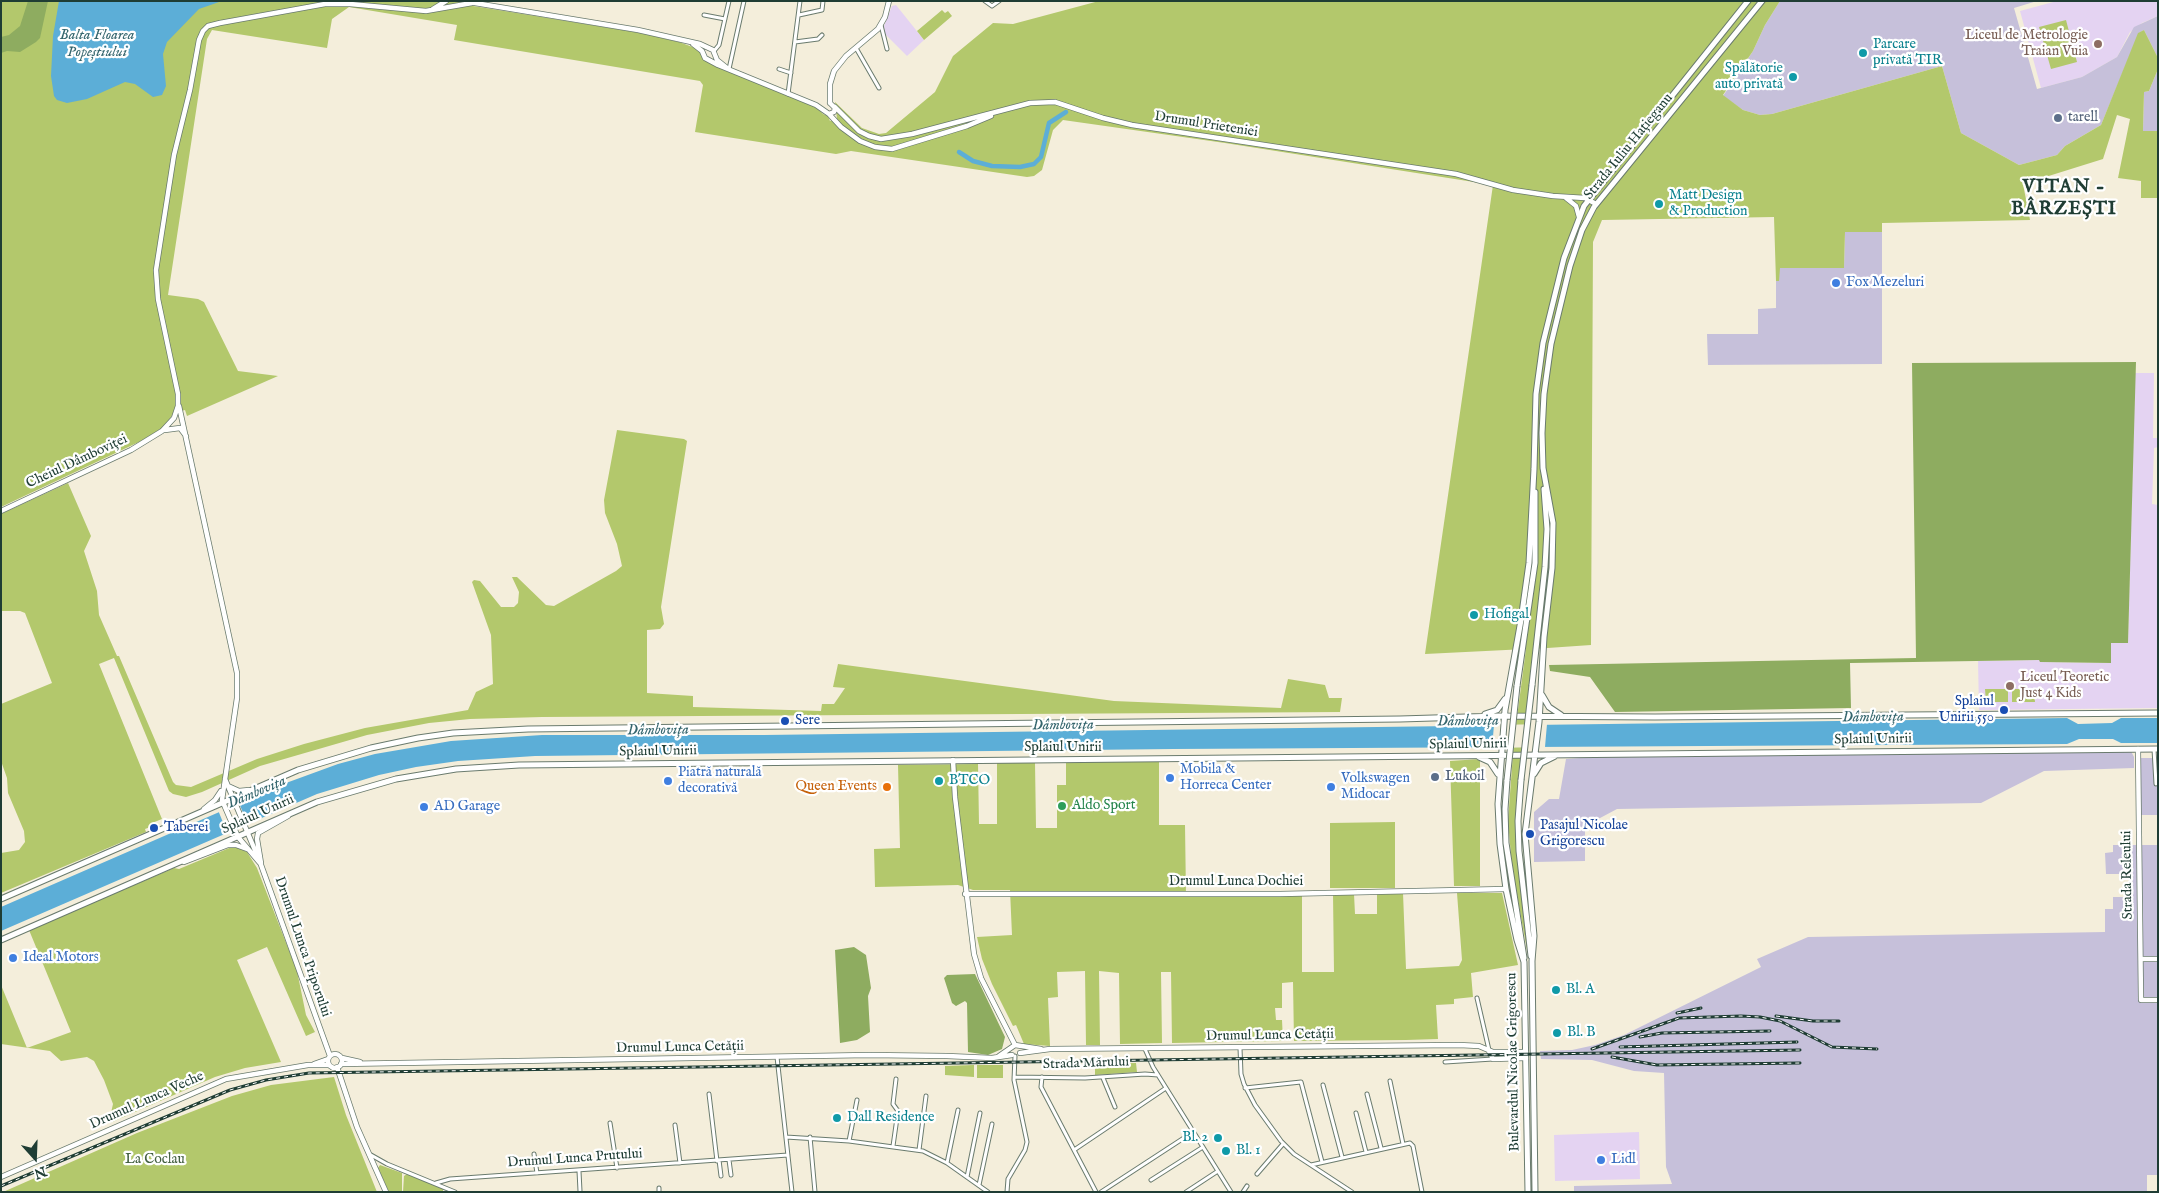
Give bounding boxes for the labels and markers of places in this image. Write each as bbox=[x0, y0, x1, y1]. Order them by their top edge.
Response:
place label: Liceul de Metrologie Traian Vuia bbox=[1965, 28, 2088, 60]
place label: Parcare privată TIR bbox=[1873, 37, 1942, 70]
marker: Liceul de Metrologie Traian Vuia bbox=[2092, 38, 2104, 50]
marker: Parcare privată TIR bbox=[1857, 47, 1869, 59]
place label: Spălătorie auto privată bbox=[1715, 61, 1783, 94]
marker: Spălătorie auto privată bbox=[1787, 71, 1799, 83]
place label: tarell bbox=[2068, 110, 2098, 126]
marker: tarell bbox=[2052, 112, 2064, 124]
place label: Matt Design & Production bbox=[1669, 188, 1748, 220]
marker: Matt Design & Production bbox=[1653, 198, 1665, 210]
place label: Fox Mezeluri bbox=[1846, 275, 1924, 291]
marker: Fox Mezeluri bbox=[1830, 277, 1842, 289]
place label: Hofigal bbox=[1484, 607, 1529, 623]
marker: Hofigal bbox=[1468, 609, 1480, 621]
place label: Liceul Teoretic Just 4 Kids bbox=[2020, 670, 2109, 702]
marker: Liceul Teoretic Just 4 Kids bbox=[2004, 680, 2016, 692]
place label: Splaiul Unirii 550 bbox=[1939, 694, 1994, 726]
marker: Splaiul Unirii 550 bbox=[1998, 704, 2010, 716]
place label: Sere bbox=[795, 713, 820, 729]
marker: Sere bbox=[779, 715, 791, 727]
place label: Mobila & Horreca Center bbox=[1180, 762, 1271, 794]
place label: Piatră naturală decorativă bbox=[678, 765, 762, 798]
place label: Lukoil bbox=[1445, 769, 1485, 785]
place label: Volkswagen Midocar bbox=[1341, 771, 1410, 804]
marker: Lukoil bbox=[1429, 771, 1441, 783]
marker: Mobila & Horreca Center bbox=[1164, 772, 1176, 784]
place label: BTCO bbox=[949, 773, 990, 789]
marker: Piatră naturală decorativă bbox=[662, 775, 674, 787]
marker: BTCO bbox=[933, 775, 945, 787]
place label: Queen Events bbox=[796, 779, 877, 795]
marker: Queen Events bbox=[881, 781, 893, 793]
marker: Volkswagen Midocar bbox=[1325, 781, 1337, 793]
place label: Aldo Sport bbox=[1072, 798, 1136, 814]
place label: AD Garage bbox=[434, 799, 500, 815]
marker: Aldo Sport bbox=[1056, 800, 1068, 812]
marker: AD Garage bbox=[418, 801, 430, 813]
place label: Pasajul Nicolae Grigorescu bbox=[1540, 818, 1628, 850]
place label: Taberei bbox=[164, 820, 208, 836]
marker: Taberei bbox=[148, 822, 160, 834]
marker: Pasajul Nicolae Grigorescu bbox=[1524, 828, 1536, 840]
place label: Ideal Motors bbox=[23, 950, 99, 966]
marker: Ideal Motors bbox=[7, 952, 19, 964]
place label: Bl. A bbox=[1566, 982, 1595, 998]
marker: Bl. A bbox=[1550, 984, 1562, 996]
place label: Bl. B bbox=[1567, 1025, 1595, 1041]
marker: Bl. B bbox=[1551, 1027, 1563, 1039]
place label: Dall Residence bbox=[847, 1110, 934, 1126]
marker: Dall Residence bbox=[831, 1112, 843, 1124]
place label: Bl. 2 bbox=[1182, 1130, 1208, 1146]
marker: Bl. 2 bbox=[1212, 1132, 1224, 1144]
place label: Bl. 1 bbox=[1236, 1143, 1260, 1159]
marker: Bl. 1 bbox=[1220, 1145, 1232, 1157]
place label: Lidl bbox=[1611, 1152, 1636, 1168]
marker: Lidl bbox=[1595, 1154, 1607, 1166]

